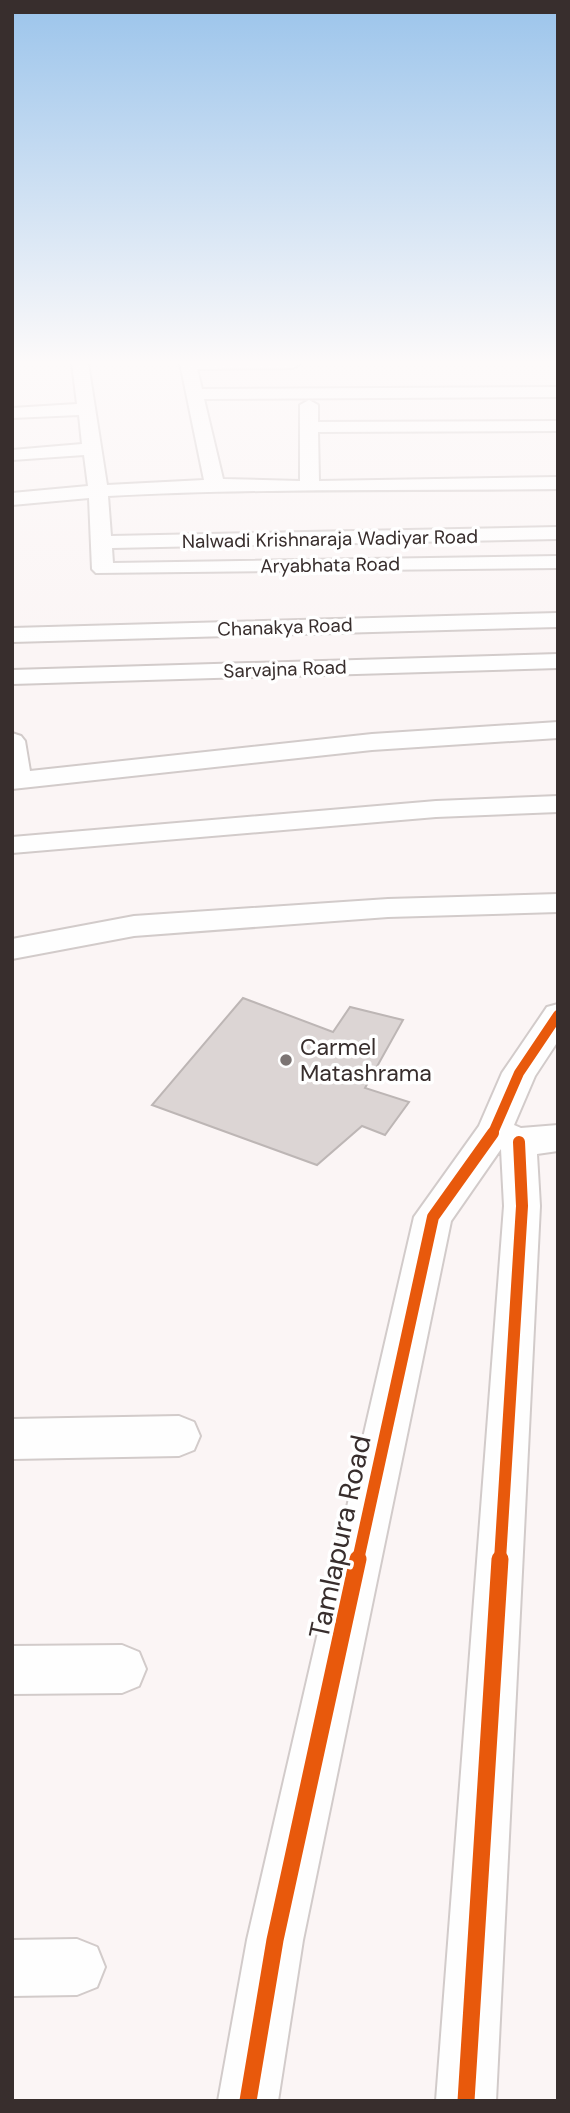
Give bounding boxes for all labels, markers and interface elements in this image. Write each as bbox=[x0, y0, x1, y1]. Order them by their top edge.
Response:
street label: Nalwadi Krishnaraja Wadiyar Road bbox=[182, 524, 478, 554]
street label: Aryabhata Road bbox=[260, 551, 400, 579]
street label: Chanakya Road bbox=[217, 612, 353, 642]
street label: Sarvajna Road bbox=[223, 654, 347, 684]
place label: Carmel Matashrama bbox=[300, 1032, 432, 1088]
marker: Carmel Matashrama bbox=[278, 1052, 294, 1068]
street label: Tamlapura Road bbox=[300, 1432, 380, 1642]

